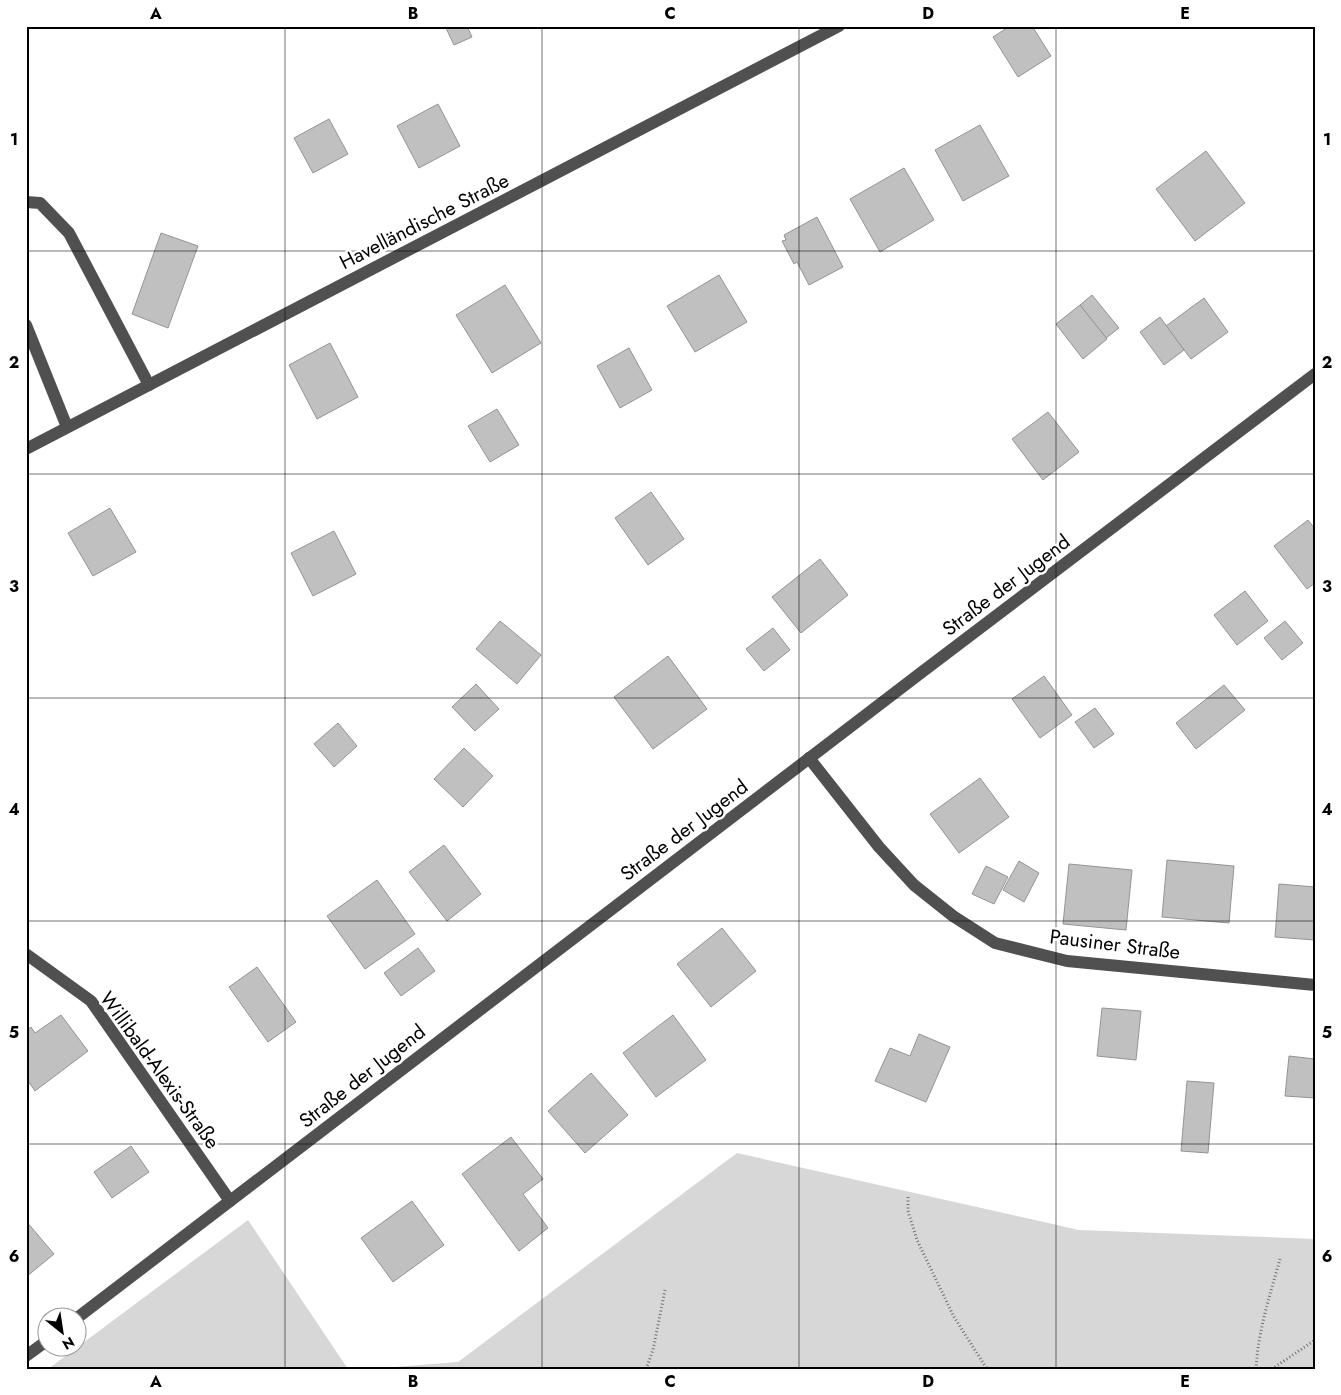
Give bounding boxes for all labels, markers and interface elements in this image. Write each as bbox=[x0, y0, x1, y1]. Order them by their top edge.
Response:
text: A bbox=[149, 2, 162, 25]
text: B bbox=[408, 2, 418, 25]
text: C bbox=[664, 2, 676, 25]
text: D bbox=[922, 2, 934, 25]
text: E bbox=[1180, 2, 1190, 25]
text: 1 bbox=[10, 128, 18, 151]
text: 1 bbox=[1323, 128, 1331, 151]
street label: Havelländische Straße bbox=[334, 166, 514, 277]
text: 2 bbox=[9, 351, 19, 374]
text: 2 bbox=[1322, 351, 1332, 374]
street label: Straße der Jugend bbox=[936, 528, 1076, 643]
text: 3 bbox=[9, 575, 19, 598]
text: 3 bbox=[1322, 575, 1332, 598]
street label: Straße der Jugend bbox=[614, 773, 754, 888]
text: 4 bbox=[8, 798, 20, 821]
text: 4 bbox=[1321, 798, 1333, 821]
street label: Pausiner Straße bbox=[1048, 922, 1182, 967]
street label: Willibald-Alexis-Straße bbox=[93, 986, 227, 1155]
street label: Straße der Jugend bbox=[293, 1018, 432, 1135]
text: 5 bbox=[9, 1021, 19, 1044]
text: 5 bbox=[1322, 1021, 1332, 1044]
text: 6 bbox=[9, 1245, 19, 1268]
text: 6 bbox=[1322, 1245, 1332, 1268]
north arrow bbox=[38, 1308, 88, 1358]
text: N bbox=[59, 1332, 78, 1355]
text: A bbox=[149, 1370, 162, 1393]
text: B bbox=[408, 1370, 418, 1393]
text: C bbox=[664, 1370, 676, 1393]
text: D bbox=[922, 1370, 934, 1393]
text: E bbox=[1180, 1370, 1190, 1393]

